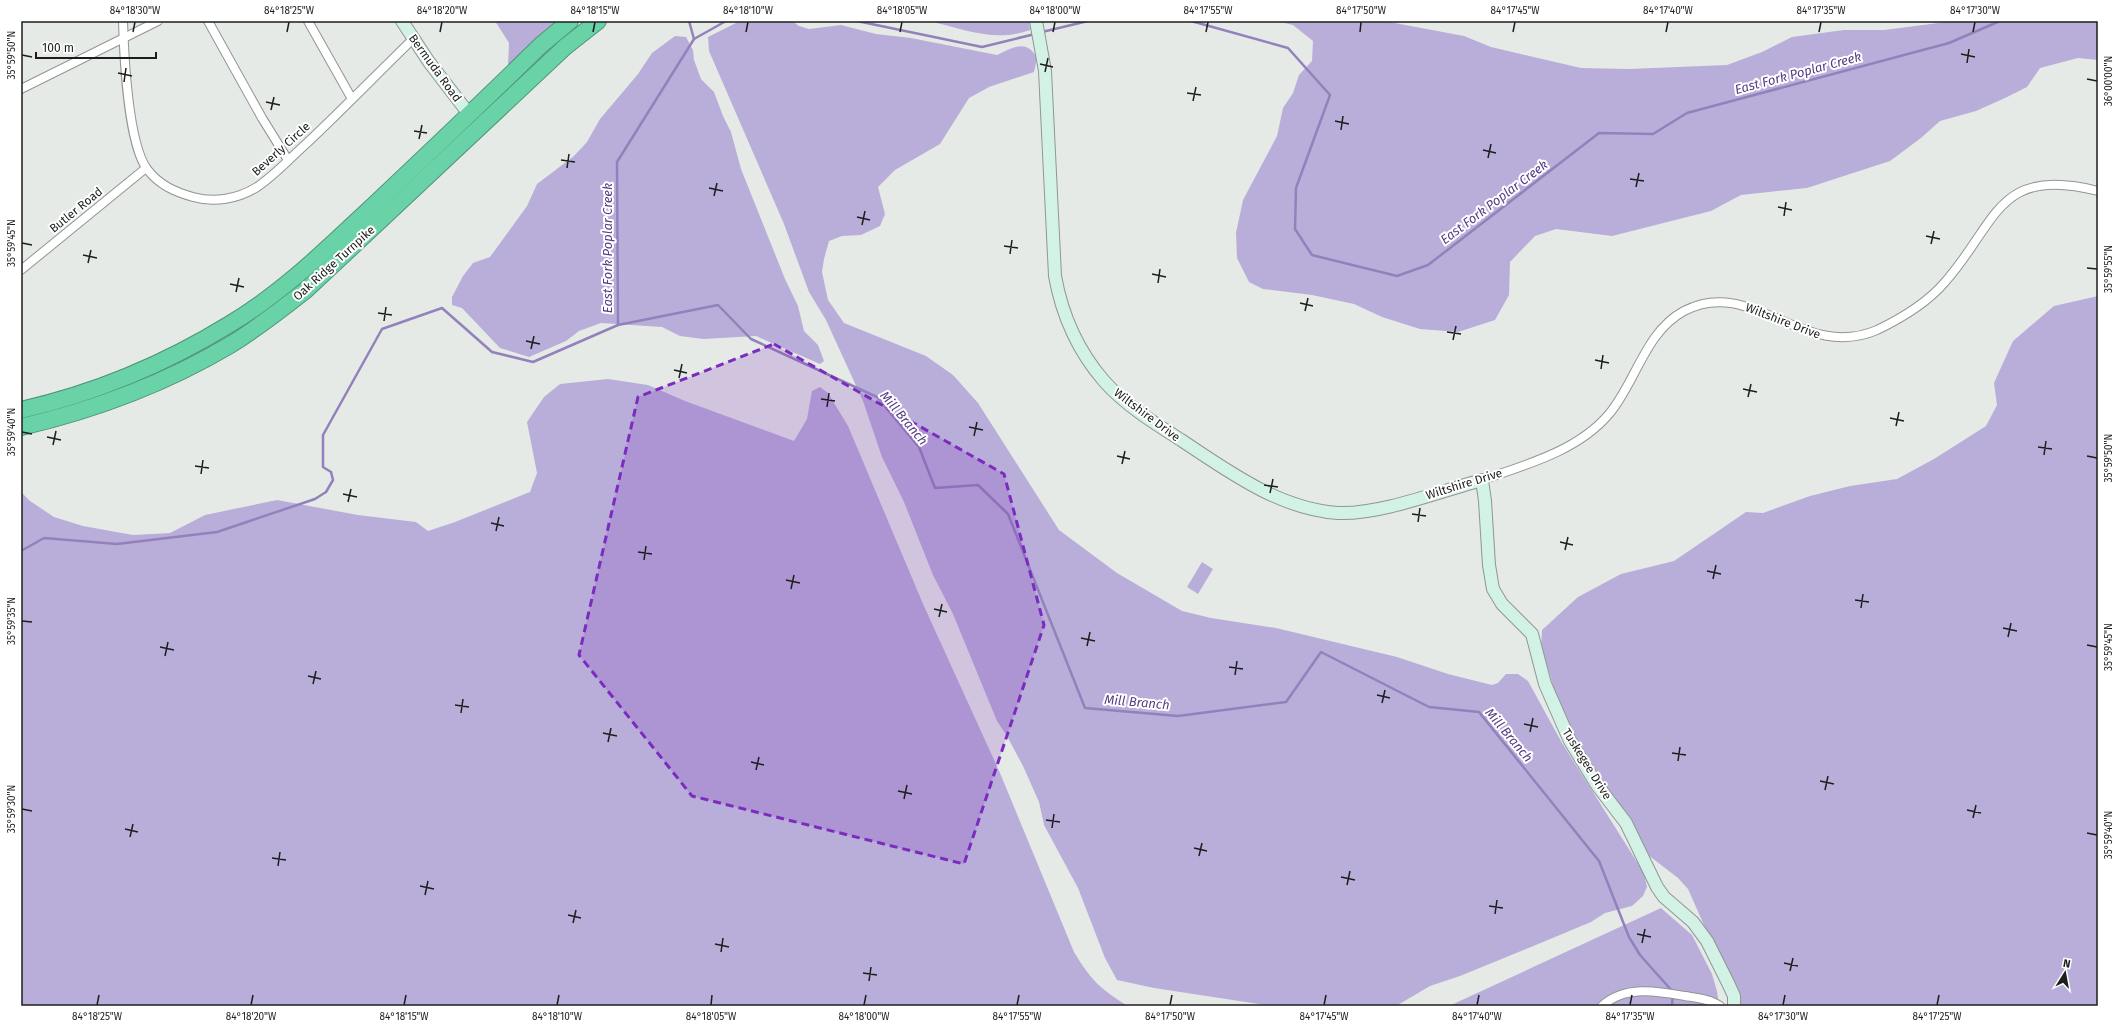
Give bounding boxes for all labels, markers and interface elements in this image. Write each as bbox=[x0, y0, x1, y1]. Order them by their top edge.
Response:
text: 84°18'30"W bbox=[110, 5, 161, 17]
text: 84°18'25"W bbox=[264, 5, 315, 17]
text: 84°18'20"W bbox=[417, 5, 468, 17]
text: 84°18'15"W bbox=[570, 5, 620, 17]
text: 84°18'10"W bbox=[723, 5, 774, 17]
text: 84°18'05"W bbox=[877, 5, 928, 17]
text: 84°18'00"W bbox=[1029, 5, 1081, 17]
text: 84°17'55"W bbox=[1183, 5, 1233, 17]
text: 84°17'50"W bbox=[1336, 5, 1387, 17]
text: 84°17'45"W bbox=[1491, 5, 1540, 17]
text: 84°17'40"W bbox=[1643, 5, 1694, 17]
text: 84°17'35"W bbox=[1796, 5, 1846, 17]
text: 84°17'30"W bbox=[1950, 5, 2001, 17]
text: 35°59'50"N bbox=[6, 31, 18, 79]
street label: Bermuda Road bbox=[406, 31, 464, 105]
scale bar bbox=[36, 34, 156, 60]
text: 100 m bbox=[42, 41, 74, 55]
water label: East Fork Poplar Creek bbox=[1733, 49, 1863, 97]
text: 36°00'00"N bbox=[2103, 56, 2115, 106]
street label: Beverly Circle bbox=[249, 119, 313, 179]
water label: East Fork Poplar Creek bbox=[1437, 157, 1551, 247]
water label: East Fork Poplar Creek bbox=[600, 183, 615, 313]
street label: Butler Road bbox=[47, 184, 105, 236]
text: 35°59'45"N bbox=[6, 219, 18, 267]
street label: Oak Ridge Turnpike bbox=[290, 223, 378, 303]
text: 35°59'55"N bbox=[2103, 245, 2115, 293]
street label: Wiltshire Drive bbox=[1743, 300, 1823, 342]
street label: Wiltshire Drive bbox=[1111, 386, 1183, 444]
water label: Mill Branch bbox=[877, 388, 931, 448]
text: 35°59'40"N bbox=[6, 408, 18, 456]
text: 35°59'50"N bbox=[2103, 434, 2115, 482]
street label: Wiltshire Drive bbox=[1424, 466, 1504, 502]
text: 35°59'35"N bbox=[6, 597, 18, 645]
text: 35°59'45"N bbox=[2103, 623, 2115, 671]
water label: Mill Branch bbox=[1104, 692, 1170, 712]
water label: Mill Branch bbox=[1482, 705, 1536, 765]
street label: Tuskegee Drive bbox=[1560, 726, 1614, 802]
text: 35°59'30"N bbox=[6, 785, 18, 833]
text: 35°59'40"N bbox=[2103, 811, 2115, 859]
north arrow bbox=[2045, 953, 2085, 993]
text: N bbox=[2062, 957, 2072, 971]
text: 84°18'25"W bbox=[72, 1011, 123, 1023]
text: 84°18'20"W bbox=[226, 1011, 277, 1023]
text: 84°18'15"W bbox=[379, 1011, 429, 1023]
text: 84°18'10"W bbox=[532, 1011, 583, 1023]
text: 84°18'05"W bbox=[686, 1011, 737, 1023]
text: 84°18'00"W bbox=[838, 1011, 890, 1023]
text: 84°17'55"W bbox=[992, 1011, 1042, 1023]
text: 84°17'50"W bbox=[1145, 1011, 1196, 1023]
text: 84°17'45"W bbox=[1300, 1011, 1349, 1023]
text: 84°17'40"W bbox=[1452, 1011, 1503, 1023]
text: 84°17'35"W bbox=[1605, 1011, 1655, 1023]
text: 84°17'30"W bbox=[1758, 1011, 1809, 1023]
text: 84°17'25"W bbox=[1912, 1011, 1962, 1023]

